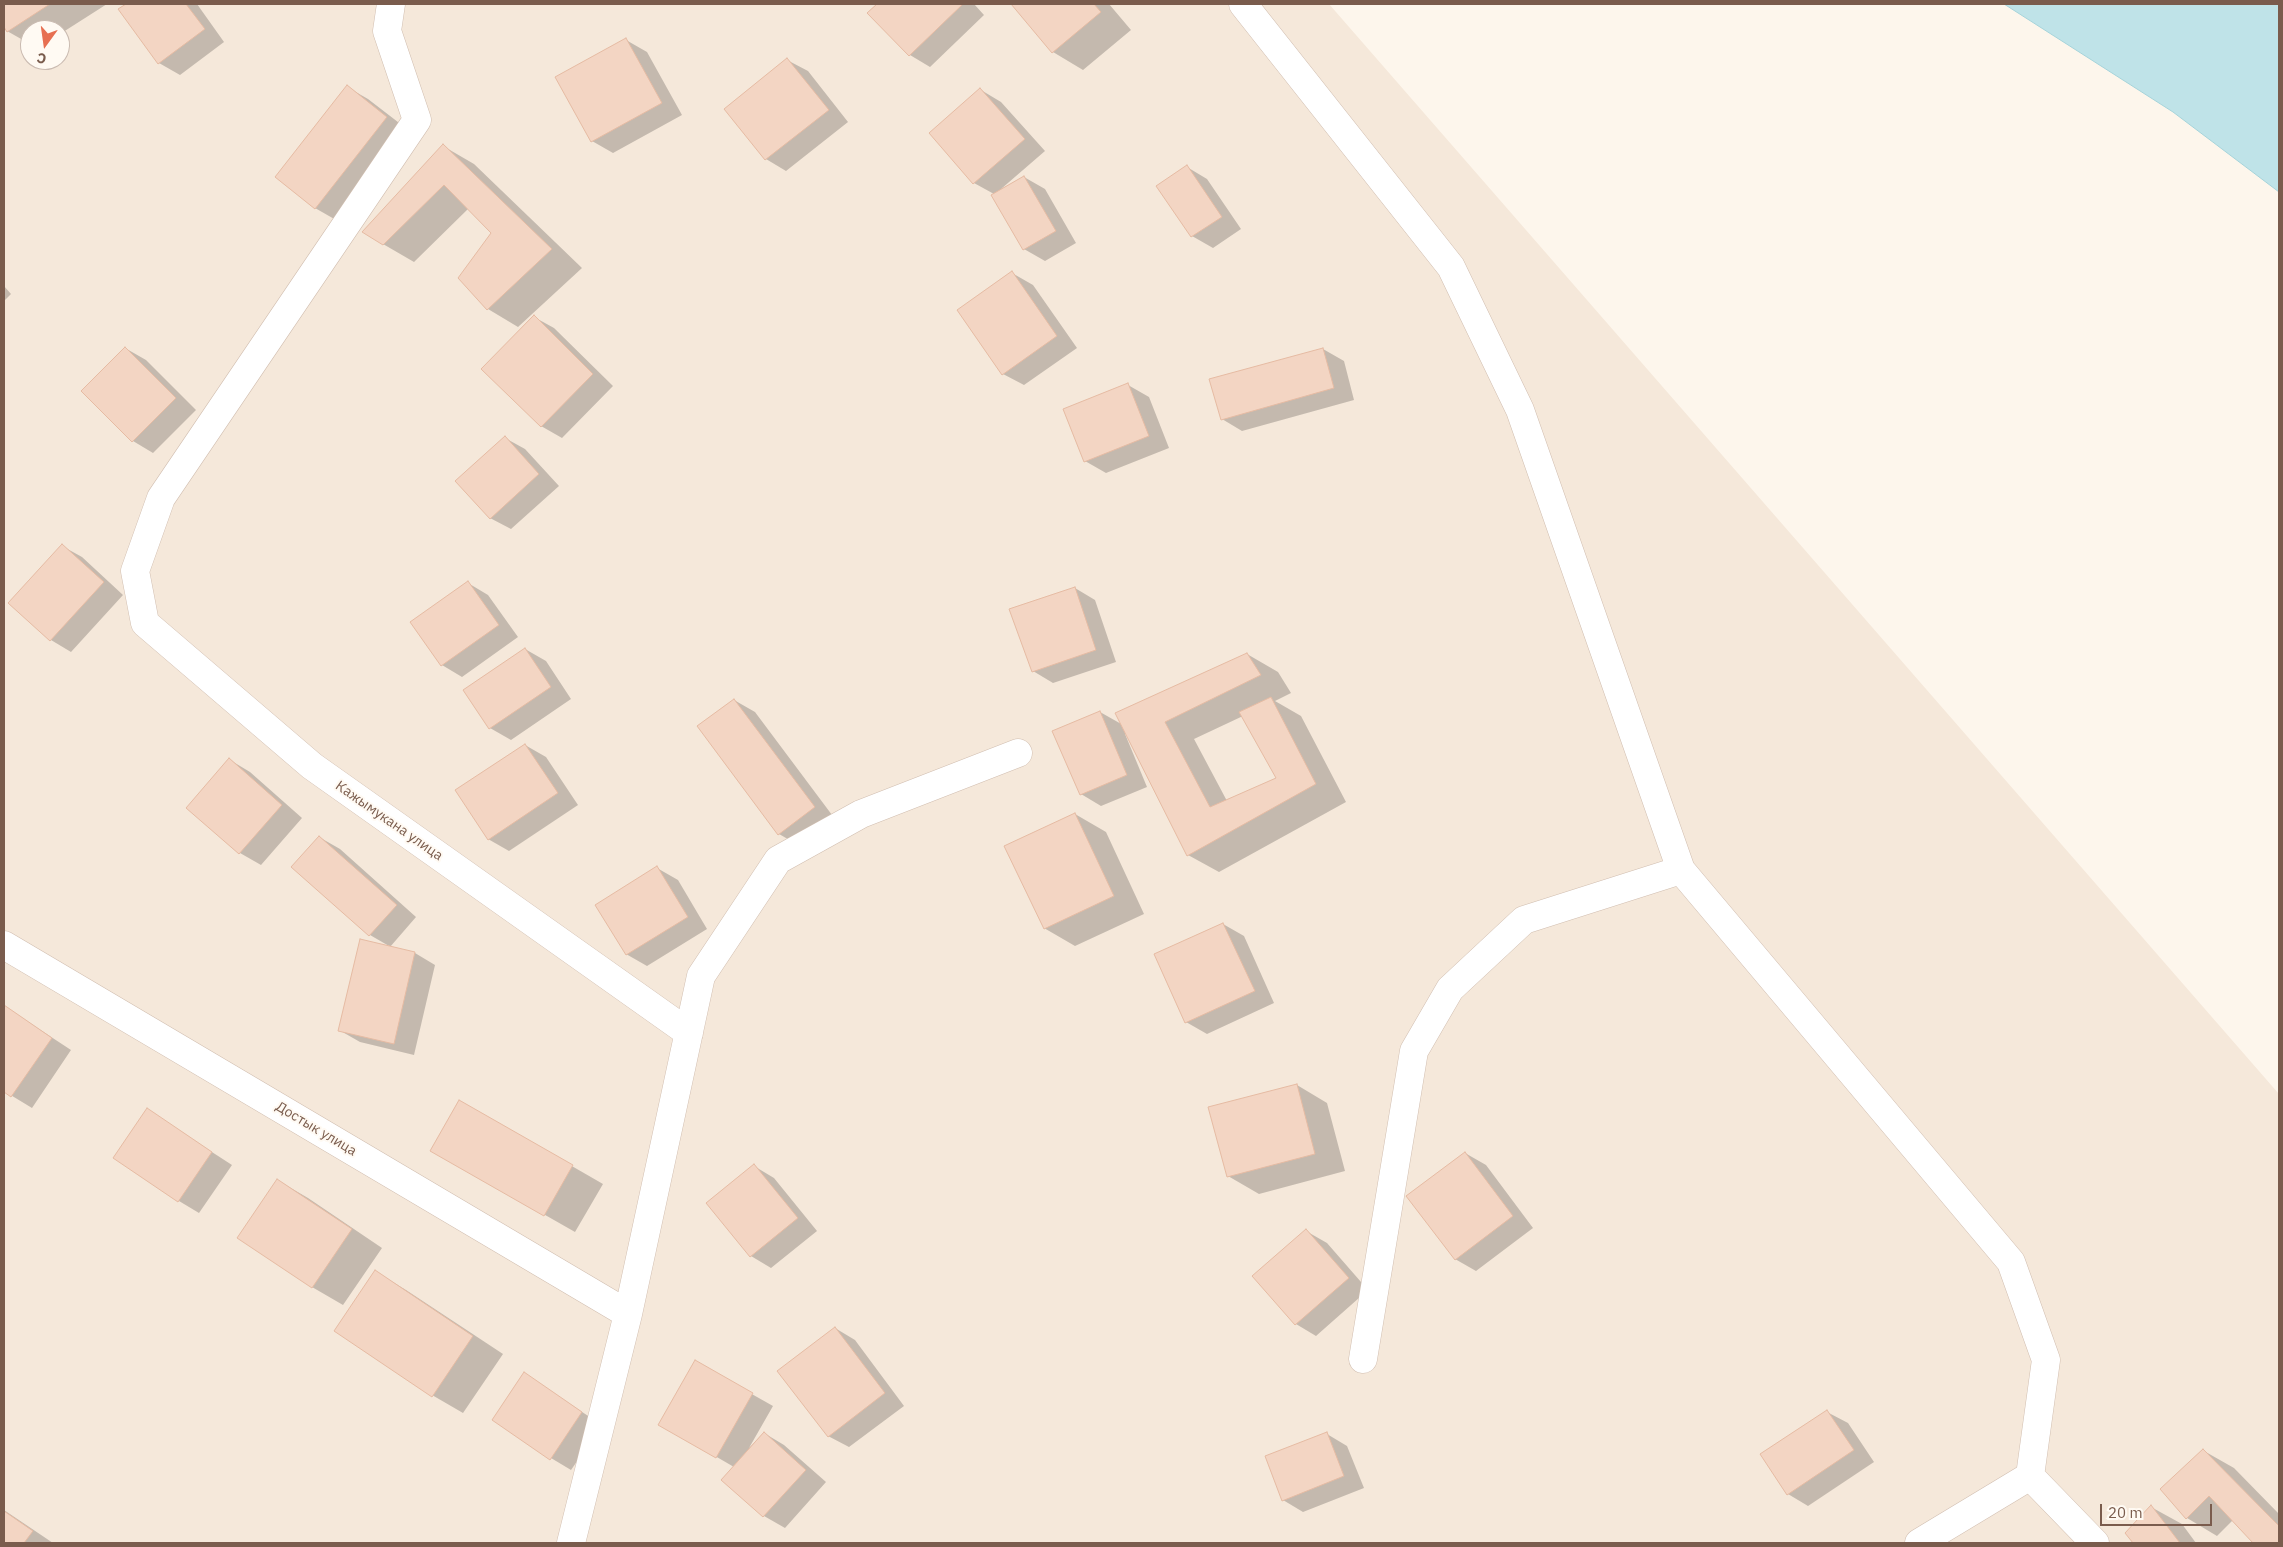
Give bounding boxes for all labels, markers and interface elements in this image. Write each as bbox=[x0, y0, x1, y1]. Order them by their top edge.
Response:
north arrow bbox=[20, 20, 70, 70]
text: С bbox=[35, 49, 48, 68]
street label: Кажымукана улица bbox=[332, 778, 446, 864]
street label: Достык улица bbox=[272, 1098, 360, 1160]
scale bar bbox=[2103, 1494, 2216, 1526]
text: 20 m bbox=[2108, 1503, 2143, 1522]

